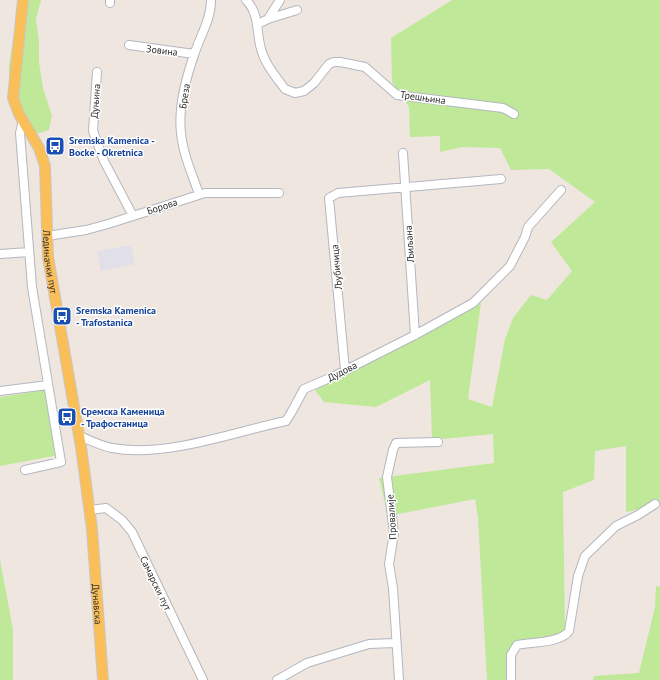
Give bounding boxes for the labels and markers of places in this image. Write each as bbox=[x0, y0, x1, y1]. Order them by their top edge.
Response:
place label: Sremska Kamenica - Bocke - Okretnica bbox=[69, 134, 155, 159]
bus stop icon: Sremska Kamenica - Bocke - Okretnica bbox=[44, 135, 66, 157]
place label: Sremska Kamenica - Trafostanica bbox=[76, 304, 156, 329]
bus stop icon: Sremska Kamenica - Trafostanica bbox=[51, 305, 73, 327]
place label: Сремска Каменица - Трафостаница bbox=[81, 405, 165, 430]
bus stop icon: Сремска Каменица - Трафостаница bbox=[56, 406, 78, 428]

